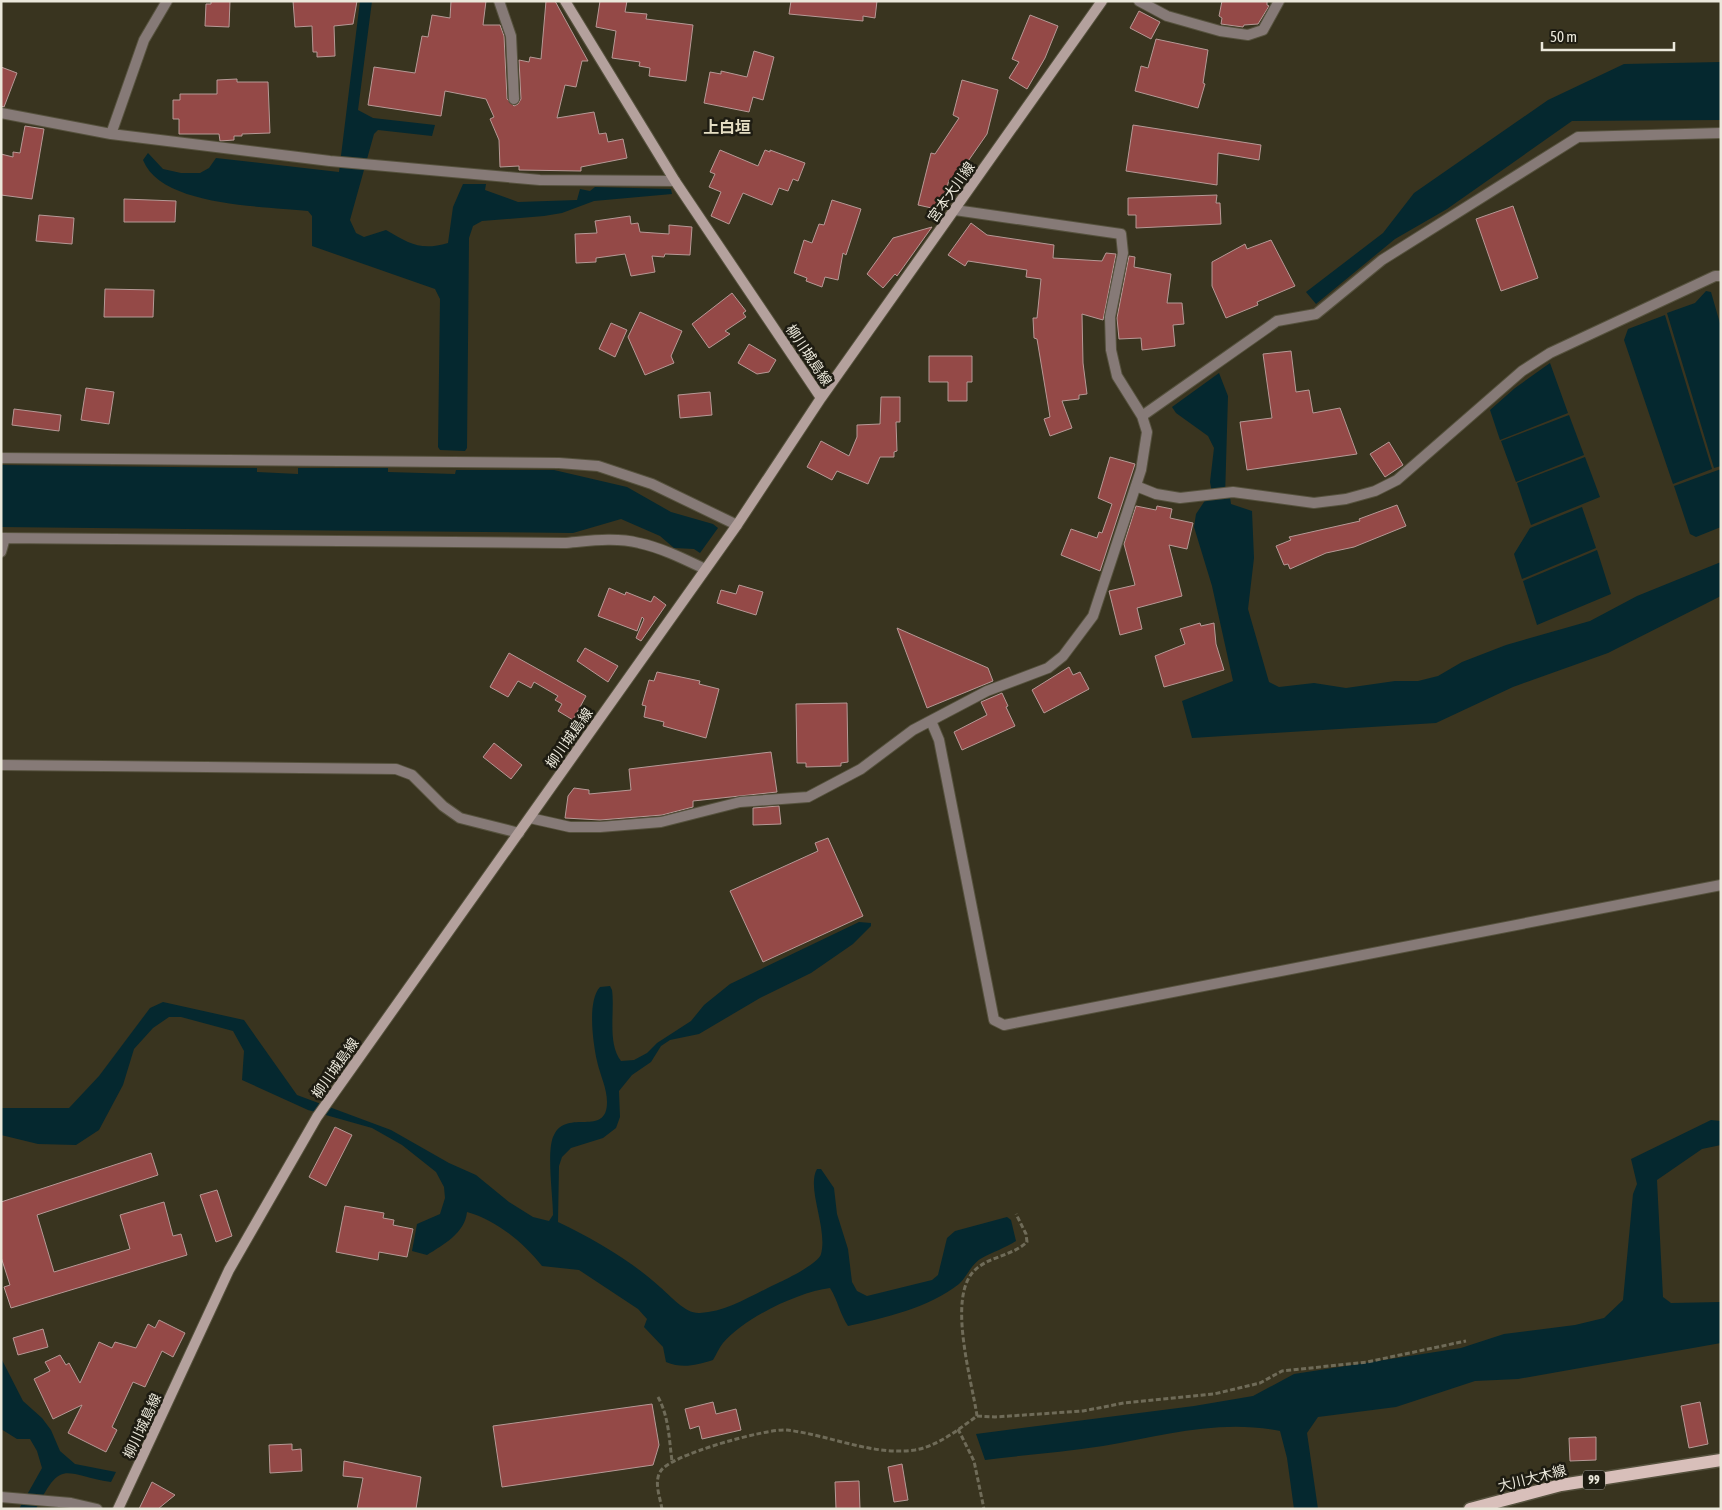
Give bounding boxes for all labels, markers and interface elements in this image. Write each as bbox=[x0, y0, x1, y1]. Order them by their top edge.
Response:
scale bar bbox=[1542, 20, 1674, 52]
text: 50 m bbox=[1550, 28, 1577, 45]
district label: 上白垣 bbox=[703, 118, 751, 136]
street label: 宮本大川線 bbox=[924, 159, 978, 225]
street label: 柳川城島線 bbox=[783, 322, 835, 388]
street label: 柳川城島線 bbox=[542, 705, 596, 771]
street label: 柳川城島線 bbox=[308, 1035, 362, 1101]
street label: 柳川城島線 bbox=[120, 1391, 164, 1461]
street label: 大川大木線 bbox=[1496, 1462, 1568, 1494]
road number: 99 bbox=[1583, 1470, 1605, 1490]

